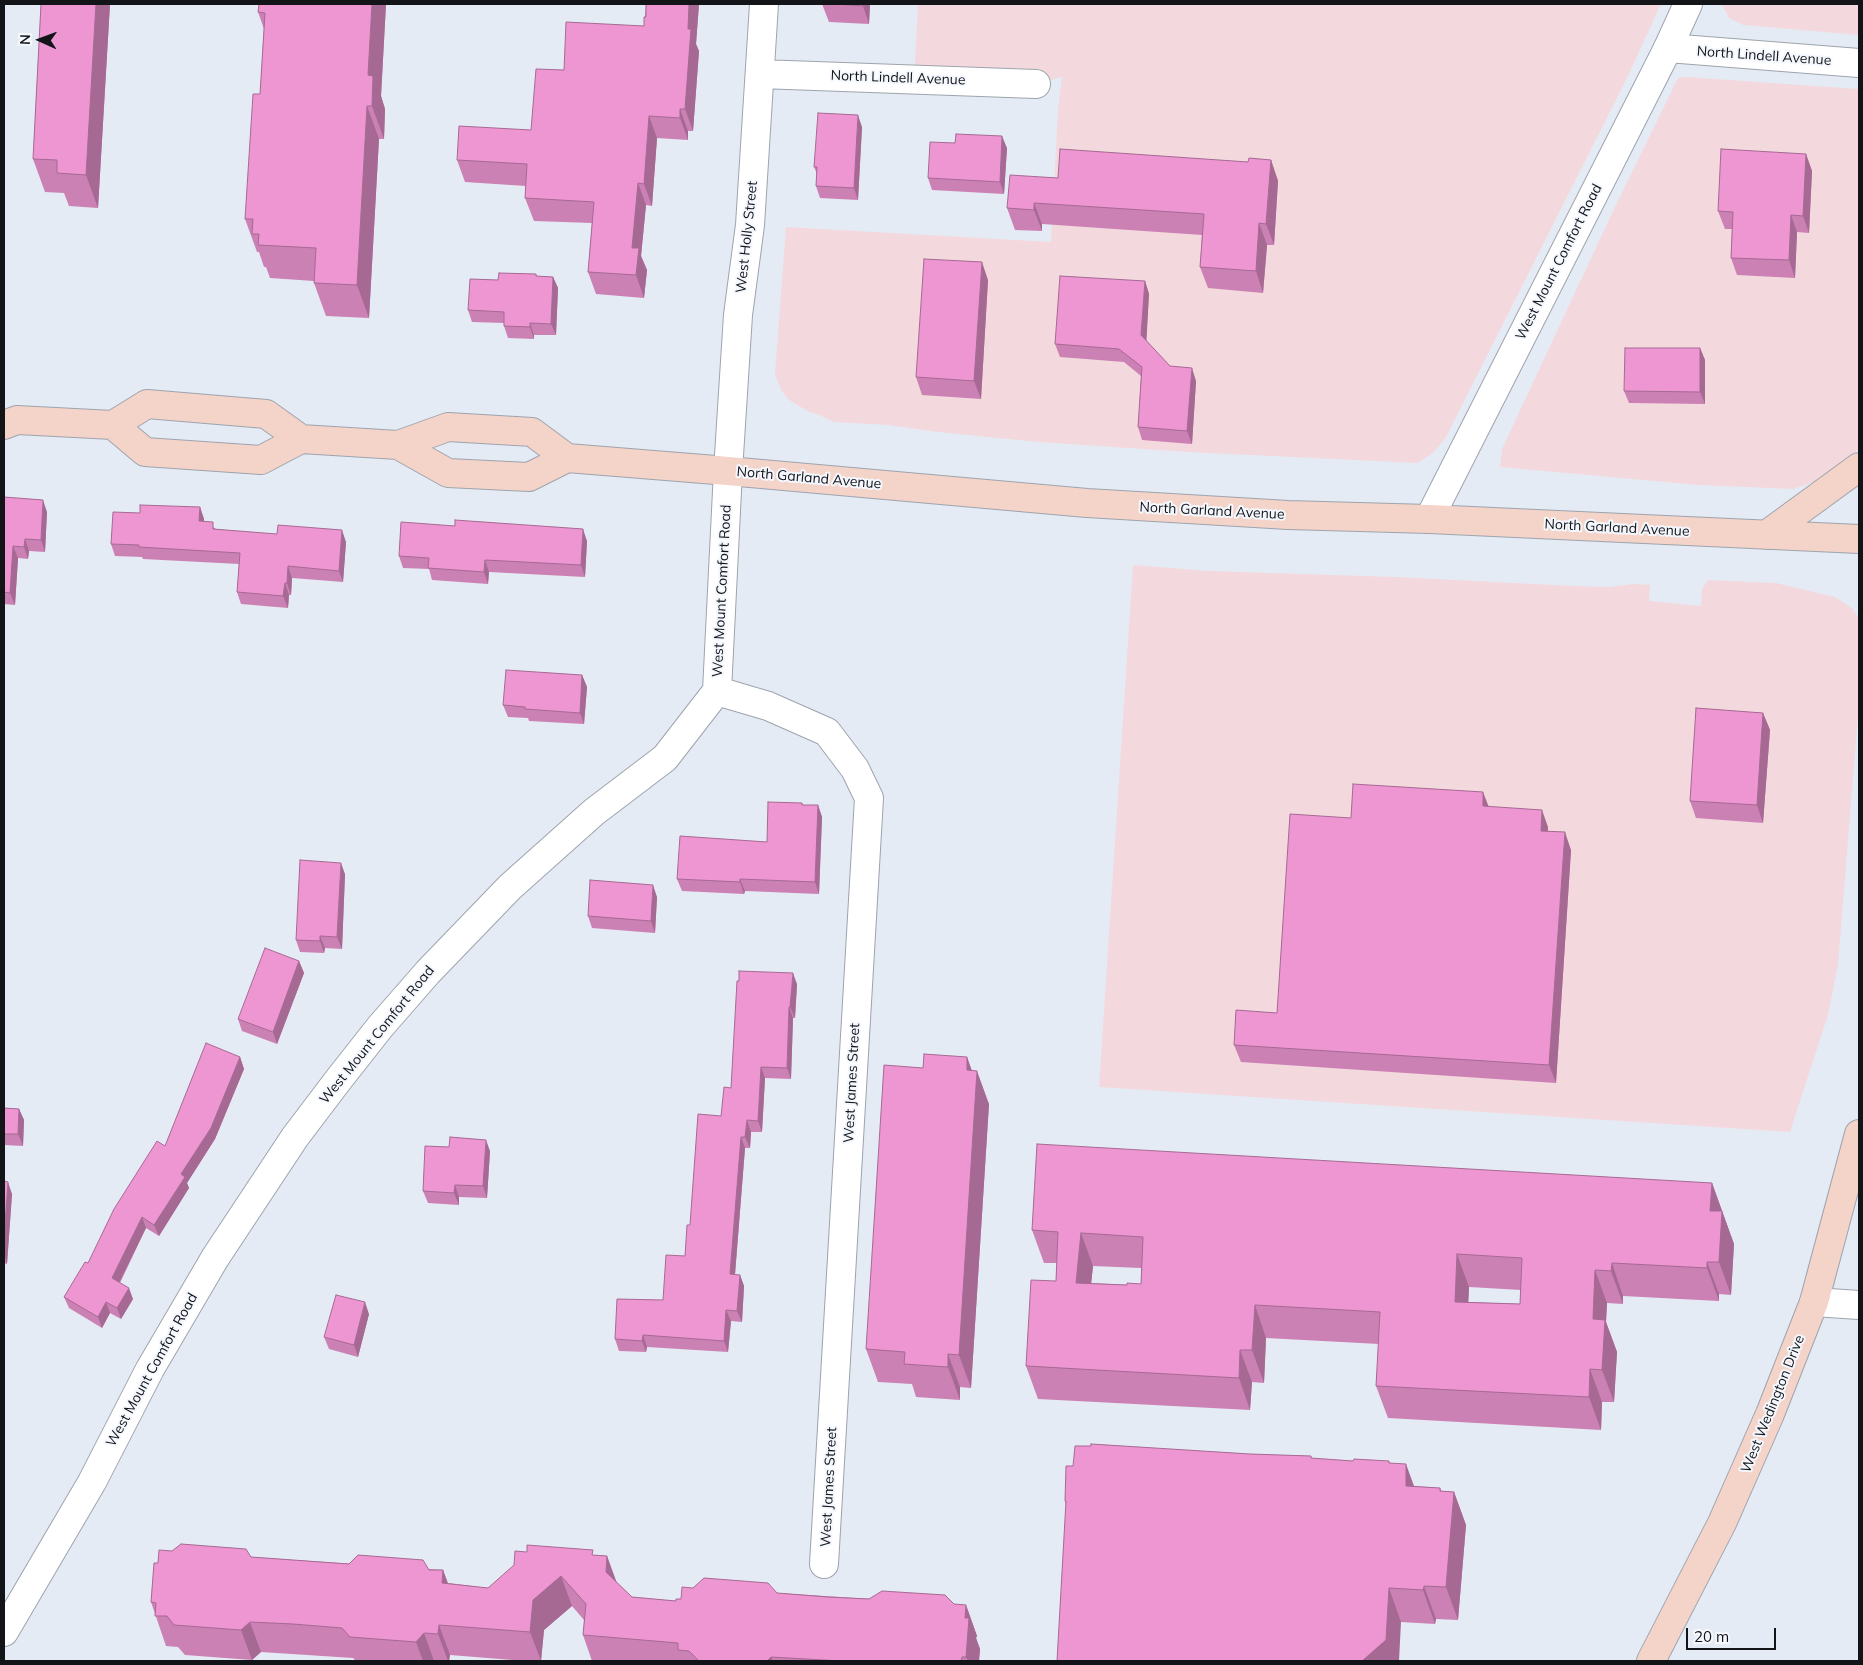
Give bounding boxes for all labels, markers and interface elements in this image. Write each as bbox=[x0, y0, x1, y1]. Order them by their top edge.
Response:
north arrow bbox=[15, 15, 65, 65]
text: N bbox=[16, 34, 34, 45]
street label: North Lindell Avenue bbox=[1696, 43, 1832, 69]
street label: North Lindell Avenue bbox=[830, 67, 966, 89]
street label: West Holly Street bbox=[733, 180, 761, 294]
street label: West Mount Comfort Road bbox=[1512, 181, 1606, 343]
street label: North Garland Avenue bbox=[736, 463, 882, 493]
street label: North Garland Avenue bbox=[1139, 499, 1285, 523]
street label: West Mount Comfort Road bbox=[709, 504, 735, 678]
street label: North Garland Avenue bbox=[1544, 516, 1690, 540]
street label: West Mount Comfort Road bbox=[316, 963, 438, 1107]
street label: West James Street bbox=[840, 1023, 864, 1143]
street label: West Mount Comfort Road bbox=[103, 1290, 201, 1450]
street label: West Wedington Drive bbox=[1738, 1333, 1808, 1475]
street label: West James Street bbox=[817, 1427, 841, 1547]
scale bar bbox=[1688, 1618, 1778, 1650]
text: 20 m bbox=[1694, 1627, 1729, 1646]

